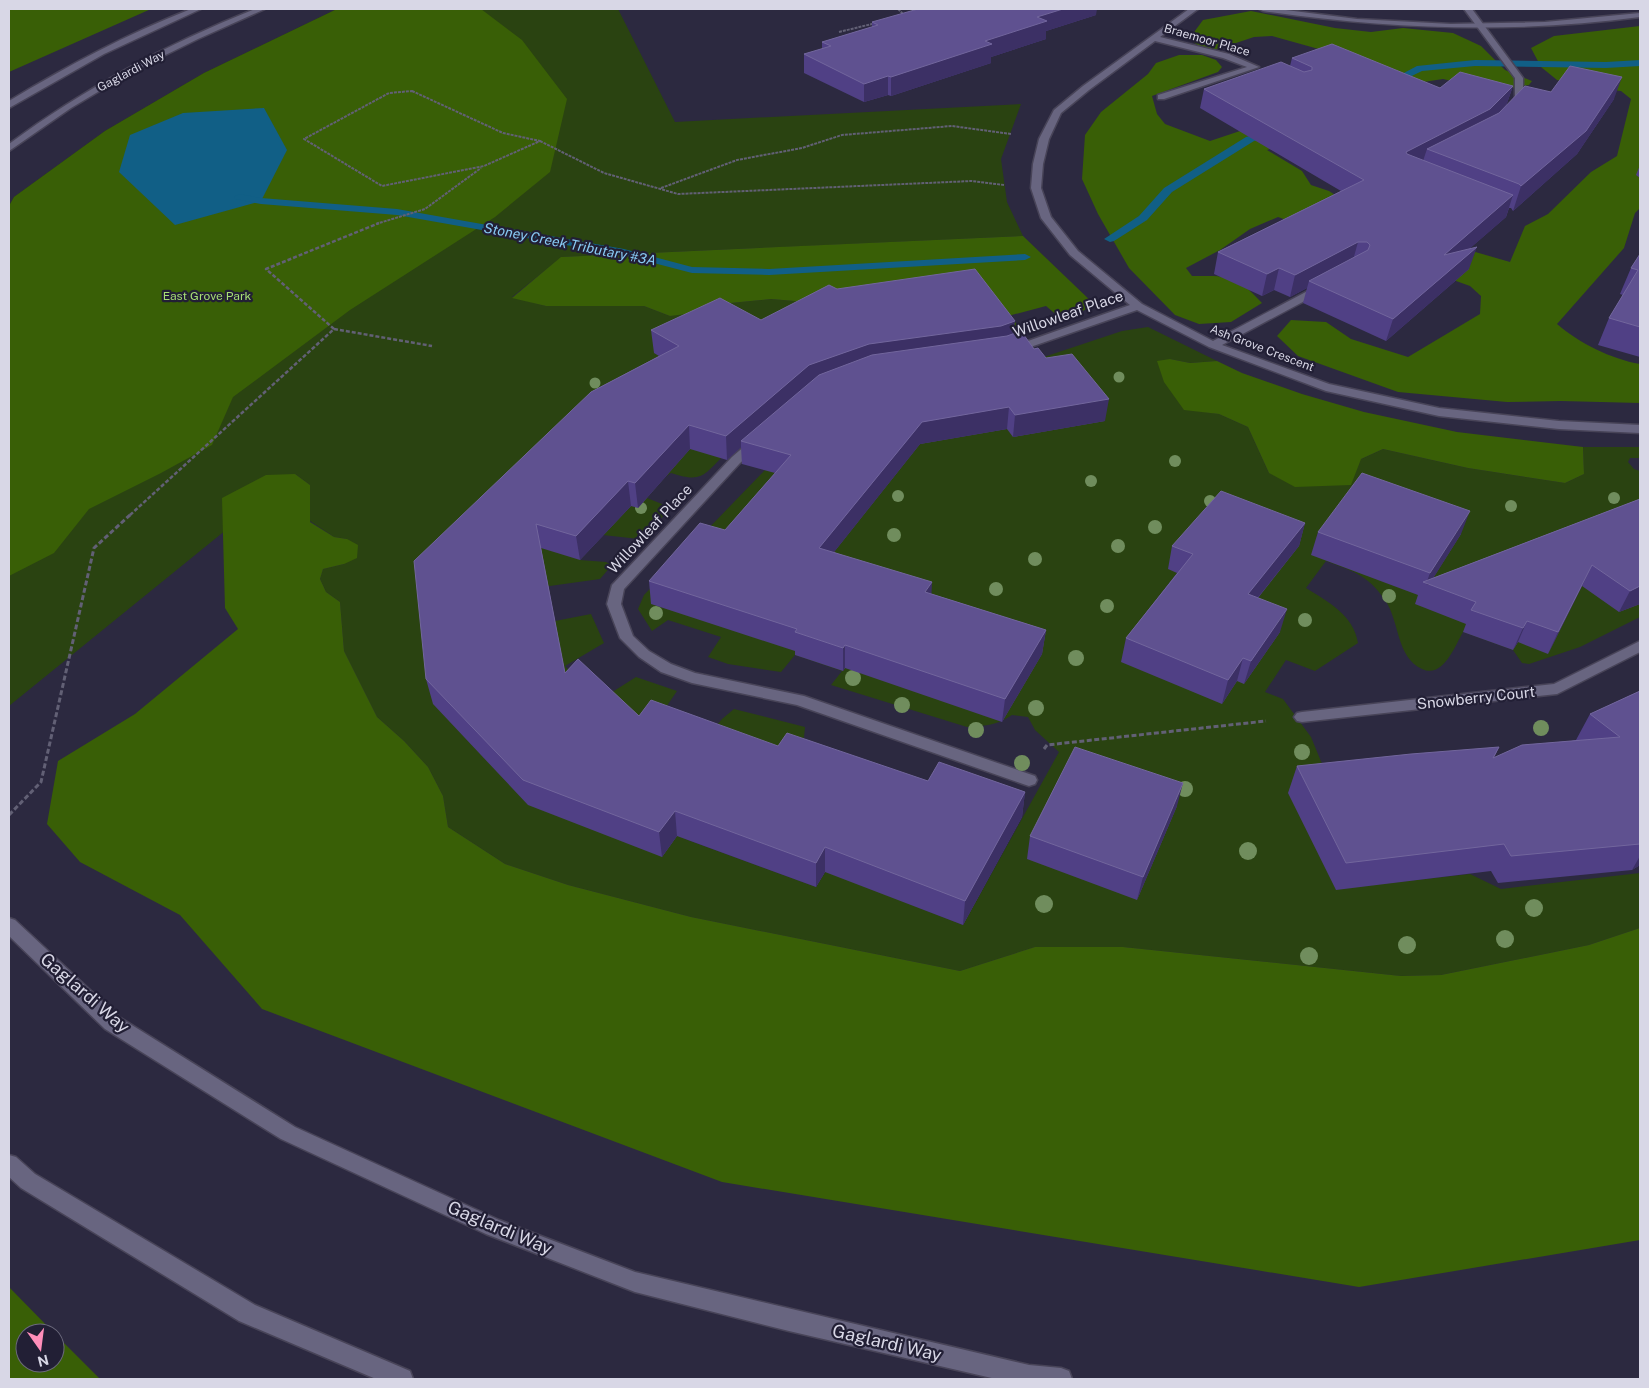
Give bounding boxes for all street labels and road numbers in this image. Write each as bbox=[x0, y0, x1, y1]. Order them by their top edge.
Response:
street label: Braemoor Place bbox=[1162, 21, 1252, 59]
street label: Gaglardi Way bbox=[95, 47, 168, 95]
street label: Willowleaf Place bbox=[1010, 287, 1125, 340]
street label: Ash Grove Crescent bbox=[1208, 322, 1316, 374]
street label: Willowleaf Place bbox=[604, 481, 695, 577]
street label: Snowberry Court bbox=[1416, 683, 1536, 712]
street label: Gaglardi Way bbox=[36, 948, 135, 1037]
street label: Gaglardi Way bbox=[445, 1196, 556, 1259]
street label: Gaglardi Way bbox=[830, 1320, 944, 1365]

